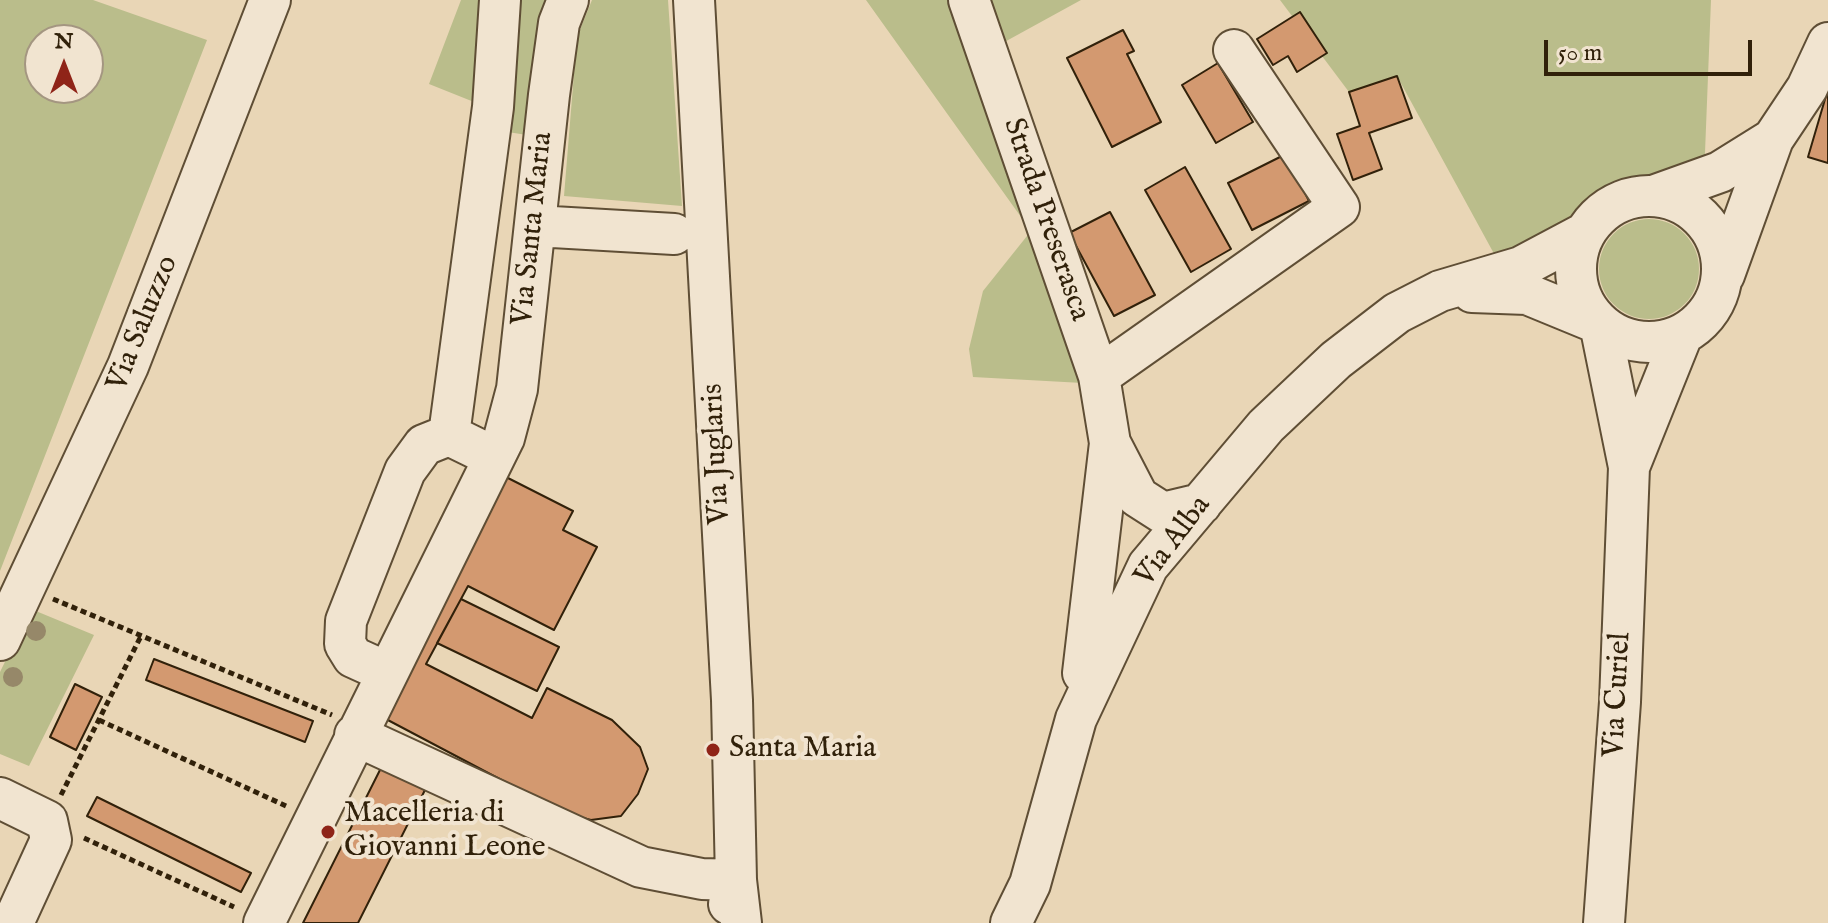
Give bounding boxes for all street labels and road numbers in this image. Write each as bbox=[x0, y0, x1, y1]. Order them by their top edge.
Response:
street label: Strada Preserasca bbox=[993, 114, 1097, 326]
street label: Via Santa Maria bbox=[506, 130, 562, 328]
street label: Via Saluzzo bbox=[101, 251, 187, 397]
street label: Via Juglaris bbox=[696, 383, 740, 525]
street label: Via Alba bbox=[1128, 489, 1220, 595]
street label: Via Curiel bbox=[1598, 632, 1640, 758]

